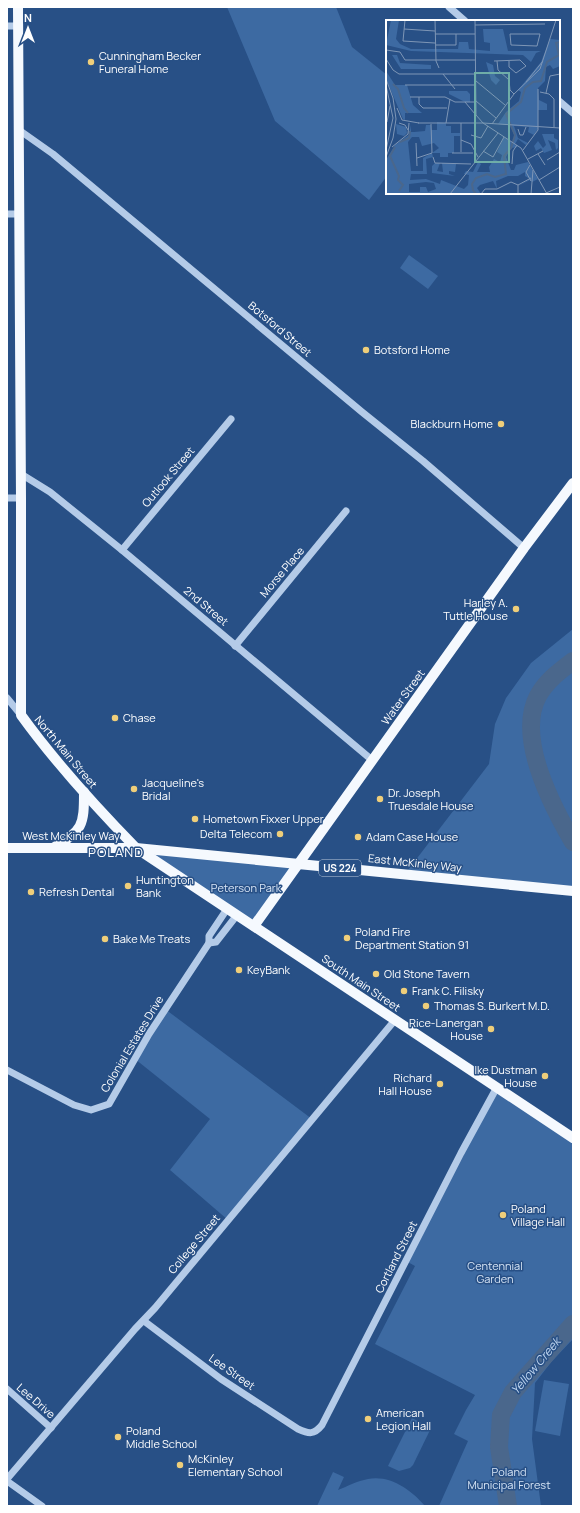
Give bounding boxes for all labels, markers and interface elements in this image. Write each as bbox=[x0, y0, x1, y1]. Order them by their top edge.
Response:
north arrow bbox=[8, 8, 48, 48]
text: N bbox=[24, 10, 32, 25]
inset map bbox=[386, 20, 560, 194]
place label: Cunningham Becker Funeral Home bbox=[99, 48, 201, 76]
marker: Cunningham Becker Funeral Home bbox=[86, 57, 96, 67]
street label: Botsford Street bbox=[245, 298, 315, 360]
place label: Botsford Home bbox=[374, 342, 451, 357]
marker: Botsford Home bbox=[361, 345, 371, 355]
place label: Blackburn Home bbox=[411, 416, 494, 431]
marker: Blackburn Home bbox=[496, 419, 506, 429]
street label: Outlook Street bbox=[138, 443, 197, 510]
street label: Morse Place bbox=[256, 543, 308, 600]
street label: 2nd Street bbox=[181, 583, 232, 629]
place label: Harley A. Tuttle House bbox=[443, 595, 509, 623]
marker: Harley A. Tuttle House bbox=[511, 604, 521, 614]
street label: Water Street bbox=[377, 666, 428, 727]
place label: Chase bbox=[123, 710, 156, 725]
street label: North Main Street bbox=[32, 712, 101, 791]
marker: Chase bbox=[110, 713, 120, 723]
place label: Jacqueline's Bridal bbox=[142, 775, 204, 803]
marker: Jacqueline's Bridal bbox=[129, 784, 139, 794]
place label: Dr. Joseph Truesdale House bbox=[388, 785, 474, 813]
marker: Dr. Joseph Truesdale House bbox=[375, 794, 385, 804]
place label: Hometown Fixxer Upper bbox=[203, 811, 324, 826]
marker: Hometown Fixxer Upper bbox=[190, 814, 200, 824]
place label: Delta Telecom bbox=[200, 826, 272, 841]
street label: West McKinley Way bbox=[22, 828, 120, 843]
marker: Delta Telecom bbox=[275, 829, 285, 839]
place label: Adam Case House bbox=[366, 829, 459, 844]
marker: Adam Case House bbox=[353, 832, 363, 842]
district label: POLAND bbox=[88, 843, 144, 861]
street label: East McKinley Way bbox=[368, 850, 463, 875]
road number: US 224 bbox=[319, 860, 361, 876]
place label: Huntington Bank bbox=[136, 872, 194, 900]
park label: Peterson Park bbox=[211, 880, 282, 895]
marker: Huntington Bank bbox=[123, 881, 133, 891]
place label: Refresh Dental bbox=[39, 884, 114, 899]
marker: Refresh Dental bbox=[26, 887, 36, 897]
place label: Poland Fire Department Station 91 bbox=[355, 924, 469, 952]
place label: Bake Me Treats bbox=[113, 931, 190, 946]
marker: Poland Fire Department Station 91 bbox=[342, 933, 352, 943]
marker: Bake Me Treats bbox=[100, 934, 110, 944]
street label: South Main Street bbox=[319, 951, 404, 1015]
place label: KeyBank bbox=[247, 962, 291, 977]
marker: KeyBank bbox=[234, 965, 244, 975]
place label: Old Stone Tavern bbox=[384, 966, 470, 981]
marker: Old Stone Tavern bbox=[371, 969, 381, 979]
place label: Frank C. Filisky bbox=[412, 983, 484, 998]
marker: Frank C. Filisky bbox=[399, 986, 409, 996]
street label: Colonial Estates Drive bbox=[97, 992, 167, 1095]
place label: Thomas S. Burkert M.D. bbox=[434, 998, 550, 1013]
marker: Thomas S. Burkert M.D. bbox=[421, 1001, 431, 1011]
place label: Rice-Lanergan House bbox=[409, 1015, 484, 1043]
marker: Rice-Lanergan House bbox=[486, 1024, 496, 1034]
place label: Ike Dustman House bbox=[474, 1062, 538, 1090]
place label: Richard Hall House bbox=[378, 1070, 433, 1098]
marker: Ike Dustman House bbox=[540, 1071, 550, 1081]
marker: Richard Hall House bbox=[435, 1079, 445, 1089]
place label: Poland Village Hall bbox=[511, 1201, 565, 1229]
marker: Poland Village Hall bbox=[498, 1210, 508, 1220]
street label: College Street bbox=[164, 1211, 223, 1277]
street label: Cortland Street bbox=[371, 1218, 420, 1295]
park label: Centennial Garden bbox=[467, 1258, 523, 1286]
water label: Yellow Creek bbox=[507, 1332, 566, 1398]
street label: Lee Street bbox=[206, 1350, 258, 1393]
street label: Lee Drive bbox=[14, 1380, 59, 1422]
place label: American Legion Hall bbox=[376, 1405, 431, 1433]
marker: American Legion Hall bbox=[363, 1414, 373, 1424]
place label: Poland Middle School bbox=[126, 1423, 197, 1451]
marker: Poland Middle School bbox=[113, 1432, 123, 1442]
place label: McKinley Elementary School bbox=[188, 1451, 283, 1479]
marker: McKinley Elementary School bbox=[175, 1460, 185, 1470]
park label: Poland Municipal Forest bbox=[467, 1464, 551, 1492]

